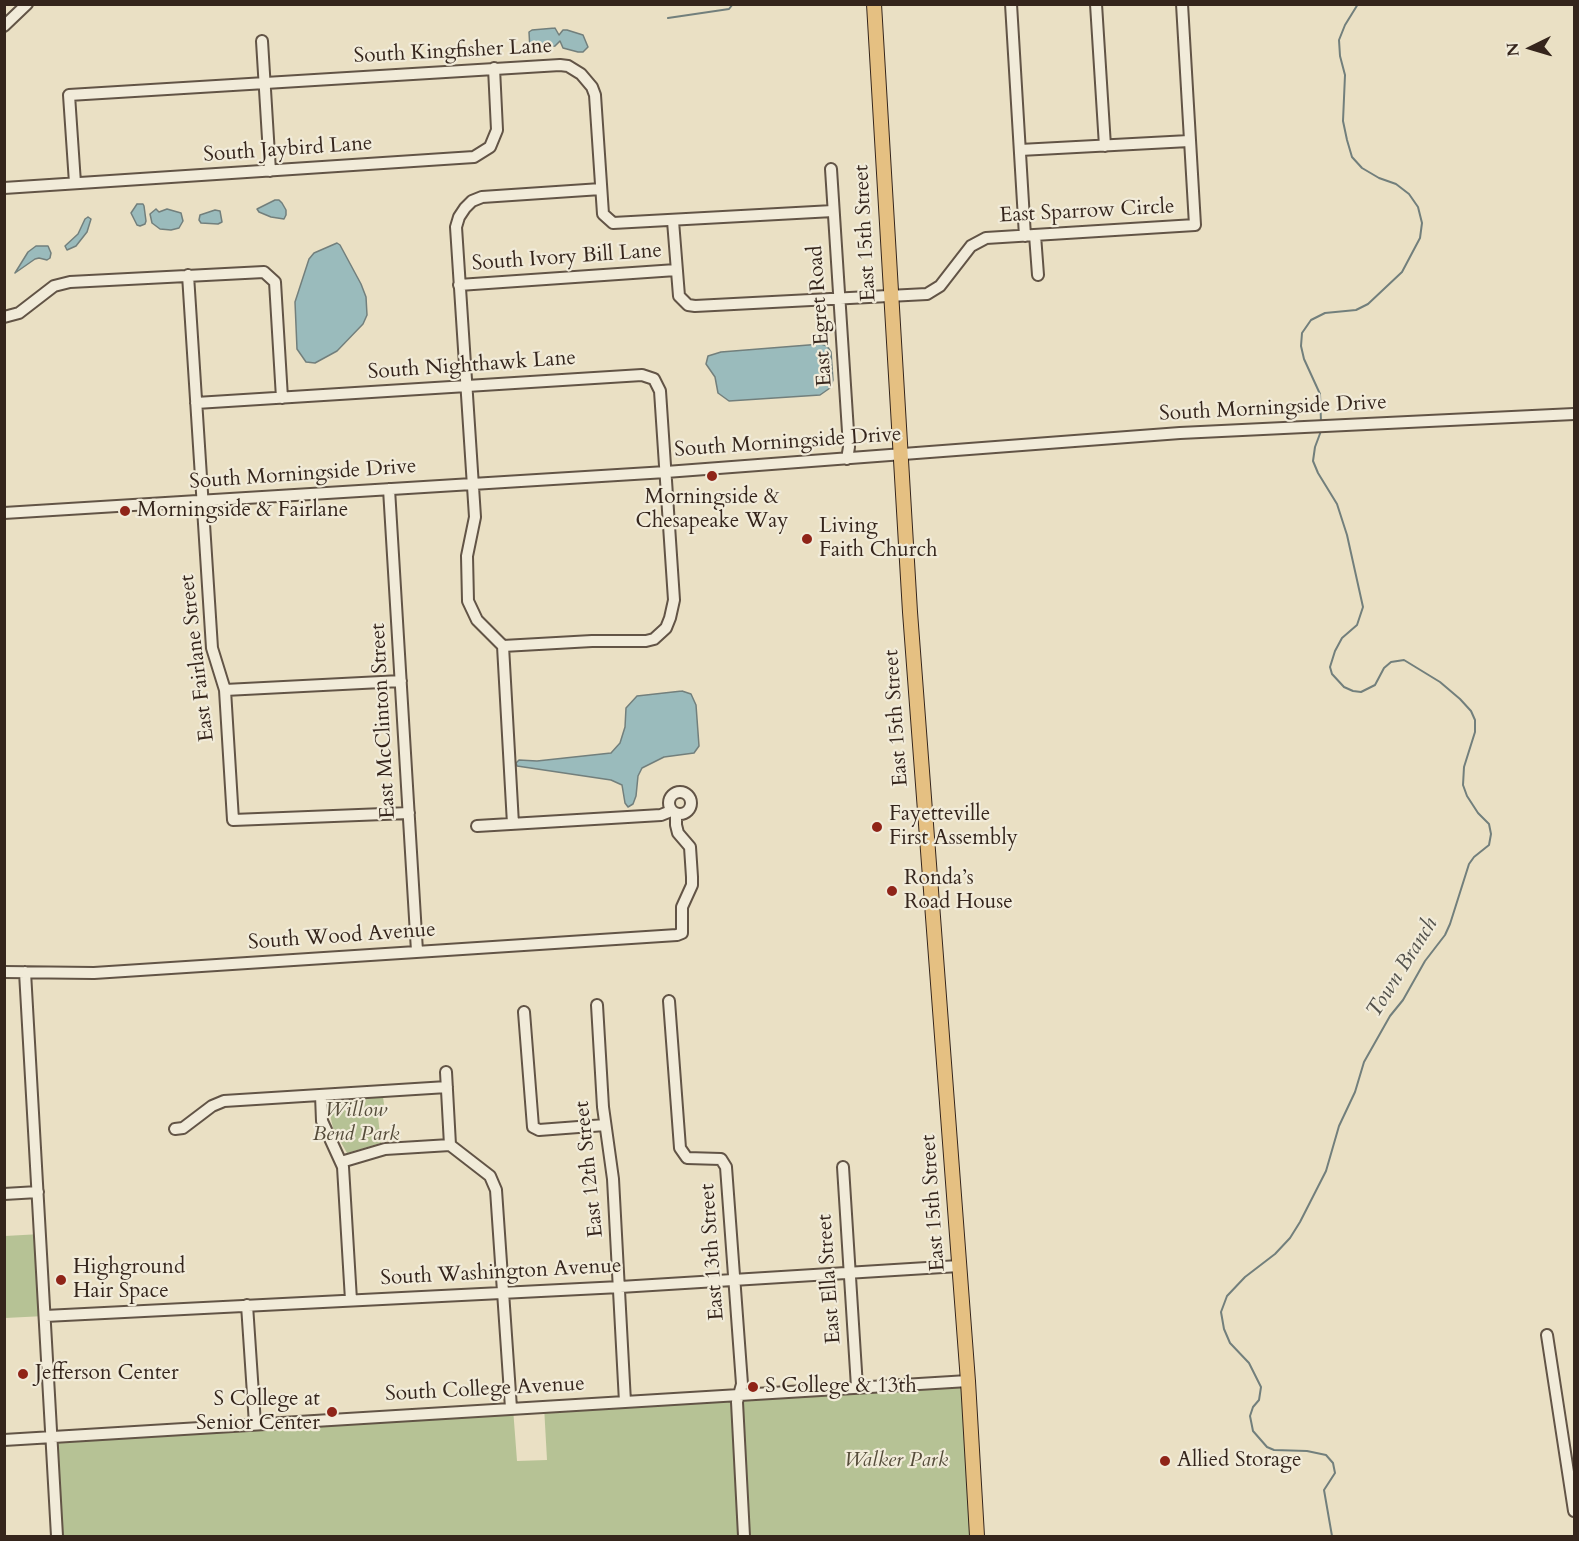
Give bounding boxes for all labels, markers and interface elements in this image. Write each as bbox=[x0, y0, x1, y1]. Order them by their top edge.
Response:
north arrow bbox=[1501, 18, 1561, 78]
street label: South Kingfisher Lane bbox=[353, 34, 553, 70]
text: N bbox=[1502, 42, 1525, 57]
street label: South Jaybird Lane bbox=[203, 132, 373, 168]
street label: East 15th Street bbox=[850, 164, 882, 302]
street label: East Sparrow Circle bbox=[999, 195, 1175, 229]
street label: South Ivory Bill Lane bbox=[471, 239, 663, 277]
street label: East Egret Road bbox=[803, 244, 839, 388]
street label: South Nighthawk Lane bbox=[367, 346, 577, 386]
street label: South Morningside Drive bbox=[1159, 390, 1387, 428]
street label: South Morningside Drive bbox=[674, 422, 902, 464]
street label: South Morningside Drive bbox=[189, 454, 417, 496]
marker: Morningside & Chesapeake Way bbox=[705, 469, 719, 483]
place label: Morningside & Chesapeake Way bbox=[636, 485, 788, 535]
place label: Morningside & Fairlane bbox=[137, 498, 348, 524]
marker: Morningside & Fairlane bbox=[118, 504, 132, 518]
place label: Living Faith Church bbox=[819, 514, 938, 564]
marker: Living Faith Church bbox=[800, 532, 814, 546]
street label: East Fairlane Street bbox=[175, 573, 221, 743]
street label: East McClinton Street bbox=[366, 622, 402, 820]
street label: East 15th Street bbox=[880, 649, 914, 787]
place label: Fayetteville First Assembly bbox=[889, 802, 1018, 852]
marker: Fayetteville First Assembly bbox=[870, 820, 884, 834]
place label: Ronda’s Road House bbox=[904, 866, 1013, 916]
marker: Ronda’s Road House bbox=[885, 884, 899, 898]
water label: Town Branch bbox=[1362, 913, 1444, 1023]
street label: South Wood Avenue bbox=[247, 918, 437, 956]
park label: Willow Bend Park bbox=[313, 1098, 399, 1148]
street label: East 12th Street bbox=[570, 1099, 610, 1239]
street label: East 15th Street bbox=[917, 1134, 951, 1272]
street label: East 13th Street bbox=[696, 1183, 730, 1321]
street label: East Ella Street bbox=[813, 1213, 847, 1345]
street label: South Washington Avenue bbox=[380, 1254, 622, 1292]
place label: Highground Hair Space bbox=[73, 1255, 185, 1305]
marker: Highground Hair Space bbox=[54, 1273, 68, 1287]
place label: Jefferson Center bbox=[35, 1361, 179, 1387]
marker: Jefferson Center bbox=[16, 1367, 30, 1381]
street label: South College Avenue bbox=[385, 1372, 585, 1408]
place label: S College & 13th bbox=[765, 1374, 917, 1400]
marker: S College & 13th bbox=[746, 1380, 760, 1394]
place label: S College at Senior Center bbox=[196, 1387, 320, 1437]
marker: S College at Senior Center bbox=[325, 1405, 339, 1419]
park label: Walker Park bbox=[844, 1448, 948, 1474]
place label: Allied Storage bbox=[1177, 1448, 1301, 1474]
marker: Allied Storage bbox=[1158, 1454, 1172, 1468]

